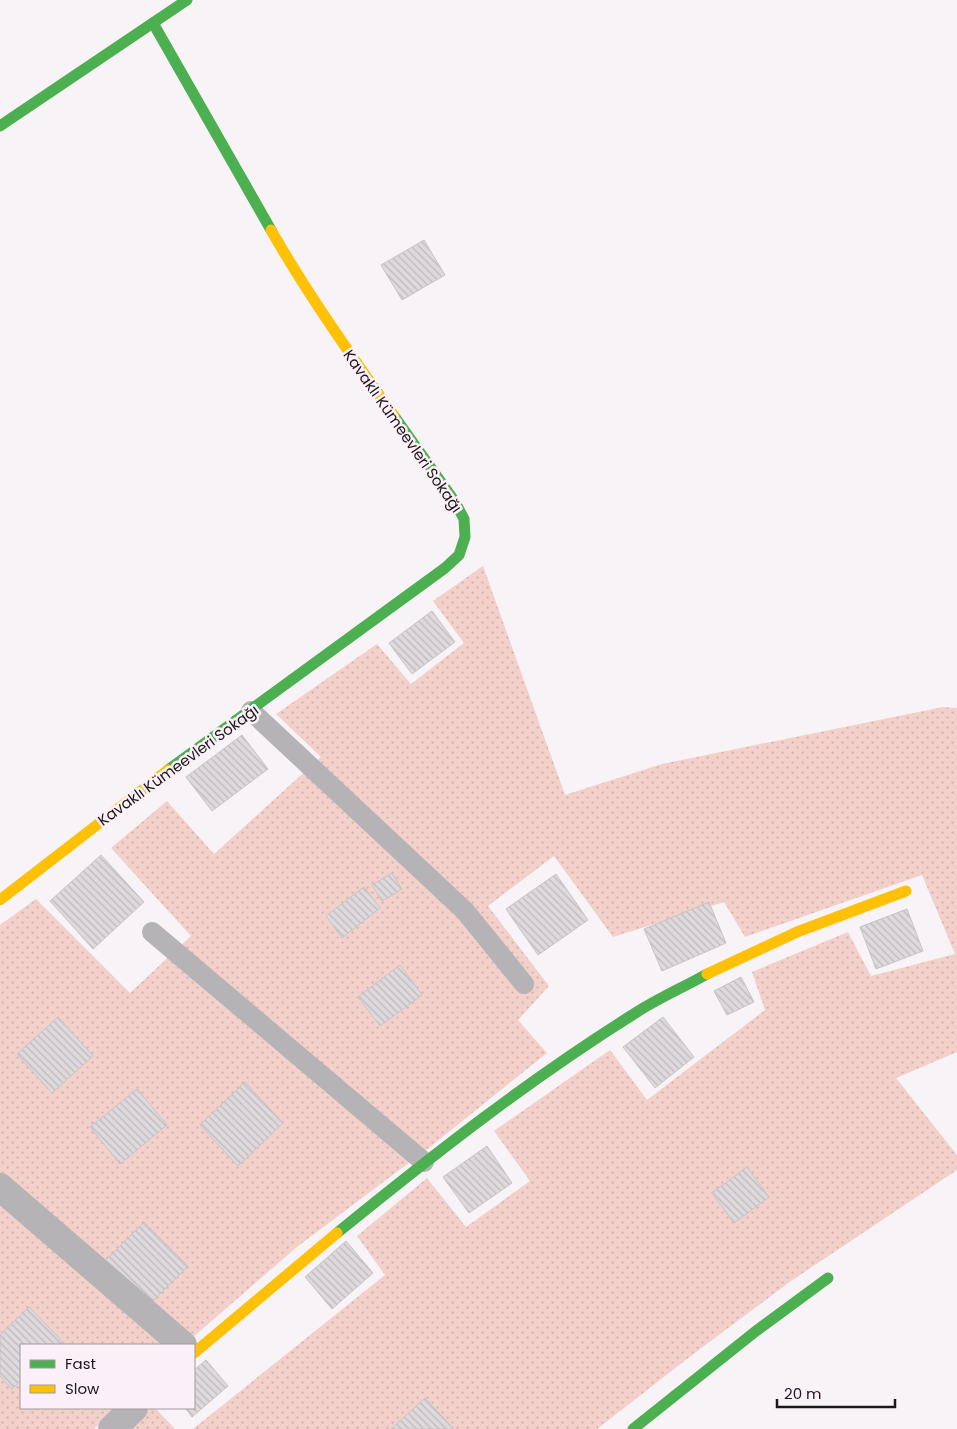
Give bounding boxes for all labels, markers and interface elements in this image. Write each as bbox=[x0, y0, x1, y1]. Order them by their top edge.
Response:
street label: Kavaklı Kümeevleri Sokağı bbox=[339, 345, 467, 517]
street label: Kavaklı Kümeevleri Sokağı bbox=[93, 699, 263, 831]
legend bbox=[20, 1344, 195, 1409]
text: Fast bbox=[65, 1353, 96, 1374]
scale bar bbox=[777, 1376, 894, 1408]
text: Slow bbox=[65, 1378, 100, 1399]
text: 20 m bbox=[784, 1383, 822, 1404]

